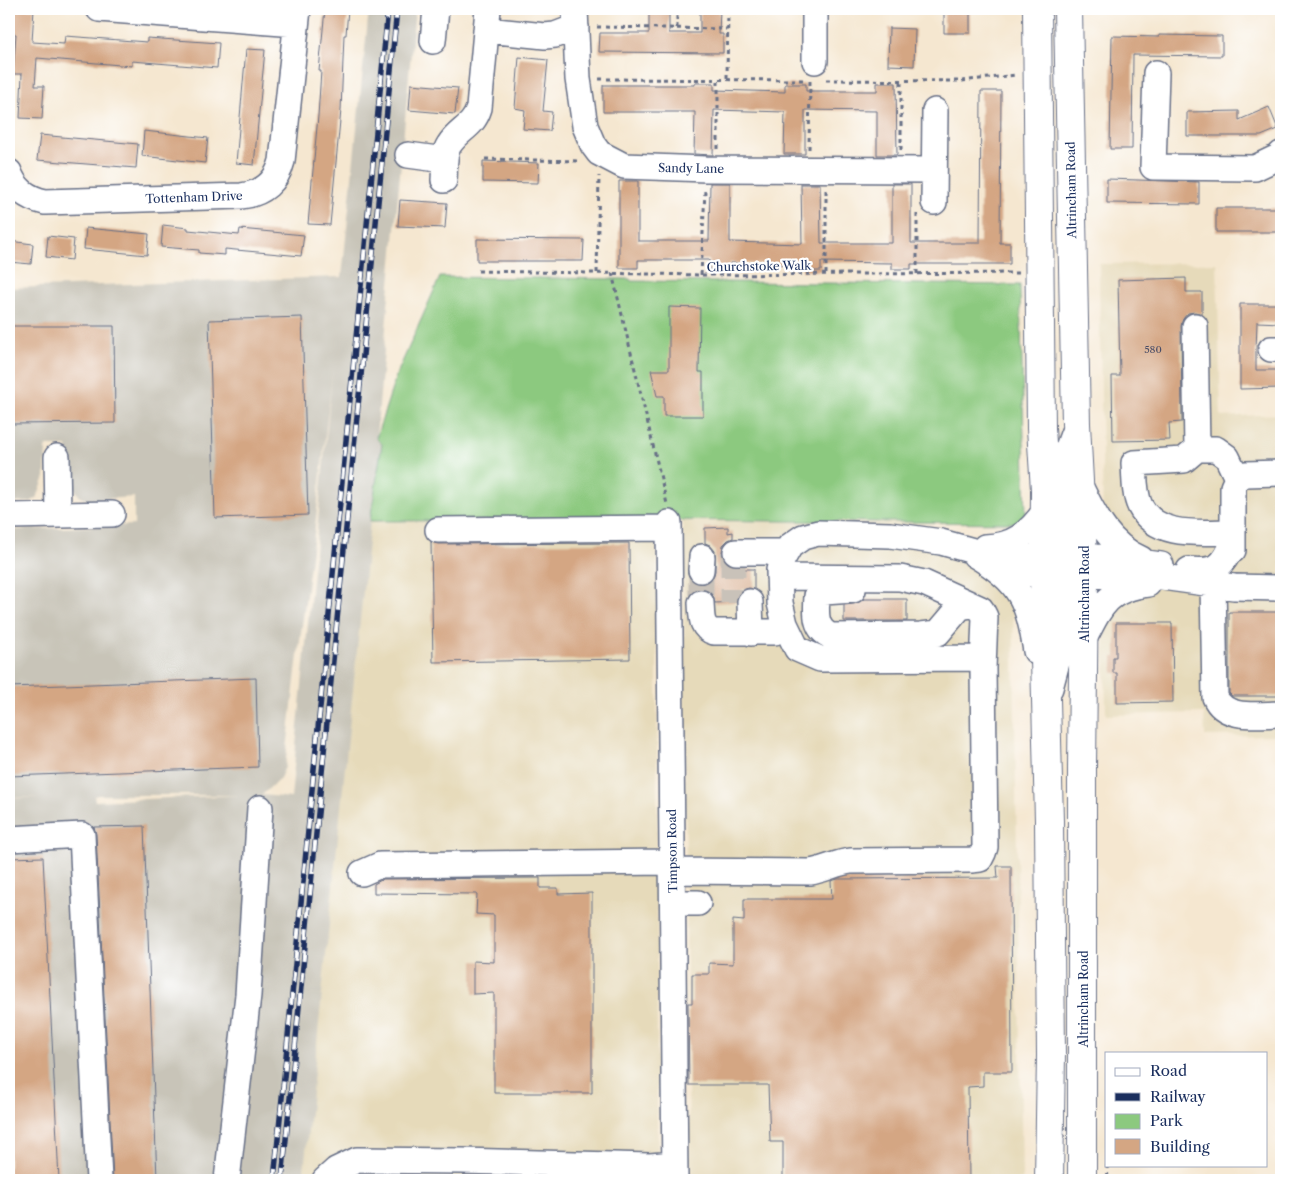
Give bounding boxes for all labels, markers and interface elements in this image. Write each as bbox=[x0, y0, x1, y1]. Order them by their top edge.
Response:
street label: Altrincham Road bbox=[1063, 141, 1079, 240]
street label: Sandy Lane bbox=[658, 160, 724, 176]
street label: Tottenham Drive bbox=[145, 188, 243, 206]
street label: Churchstoke Walk bbox=[707, 258, 812, 274]
house number: 580 bbox=[1144, 343, 1162, 356]
street label: Altrincham Road bbox=[1077, 545, 1092, 644]
street label: Timpson Road bbox=[664, 808, 680, 893]
street label: Altrincham Road bbox=[1076, 950, 1091, 1049]
legend bbox=[1105, 1052, 1268, 1166]
text: Road bbox=[1150, 1061, 1187, 1080]
text: Railway bbox=[1150, 1087, 1206, 1106]
text: Park bbox=[1150, 1111, 1184, 1130]
text: Building bbox=[1150, 1137, 1210, 1156]

